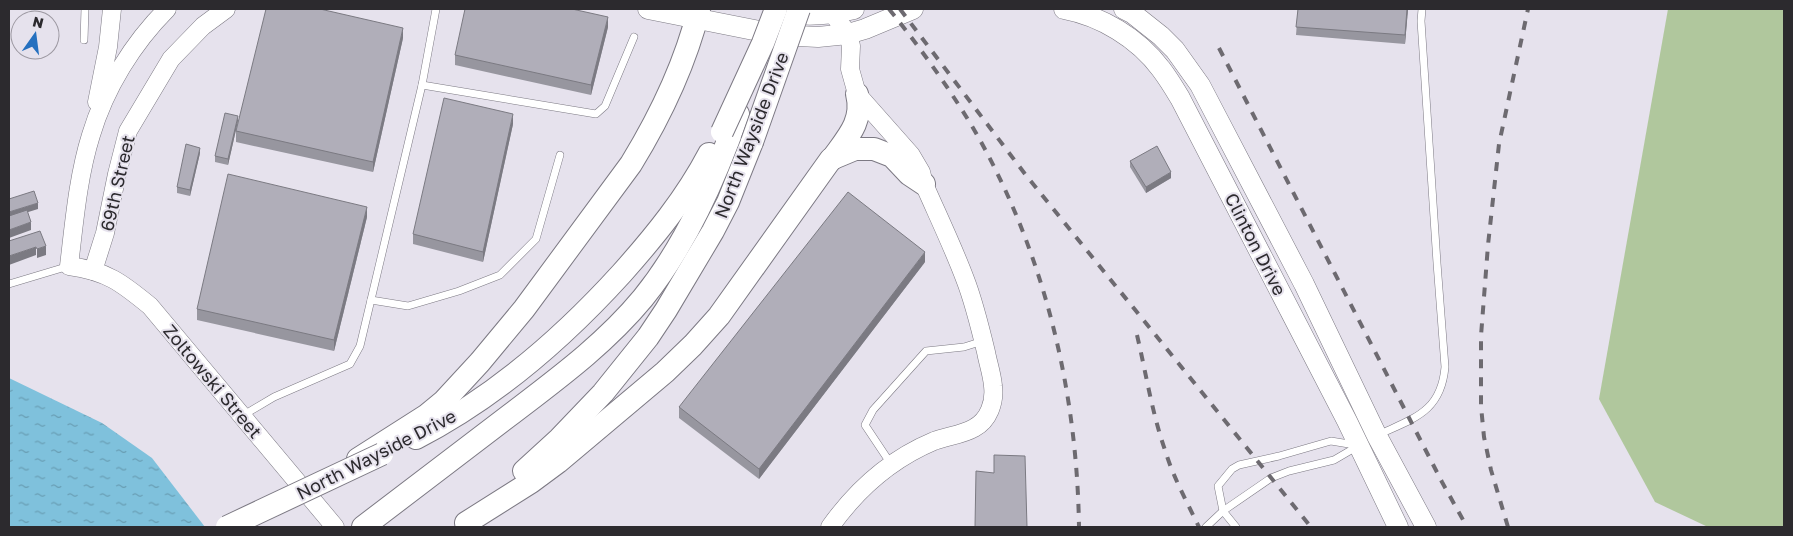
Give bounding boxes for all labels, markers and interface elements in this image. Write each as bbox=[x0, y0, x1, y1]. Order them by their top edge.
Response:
north arrow bbox=[10, 10, 60, 60]
text: N bbox=[31, 12, 45, 31]
street label: North Wayside Drive bbox=[709, 49, 793, 221]
street label: 69th Street bbox=[95, 133, 139, 233]
street label: Clinton Drive bbox=[1221, 189, 1291, 299]
street label: Zoltowski Street bbox=[159, 320, 267, 442]
street label: North Wayside Drive bbox=[293, 404, 459, 504]

